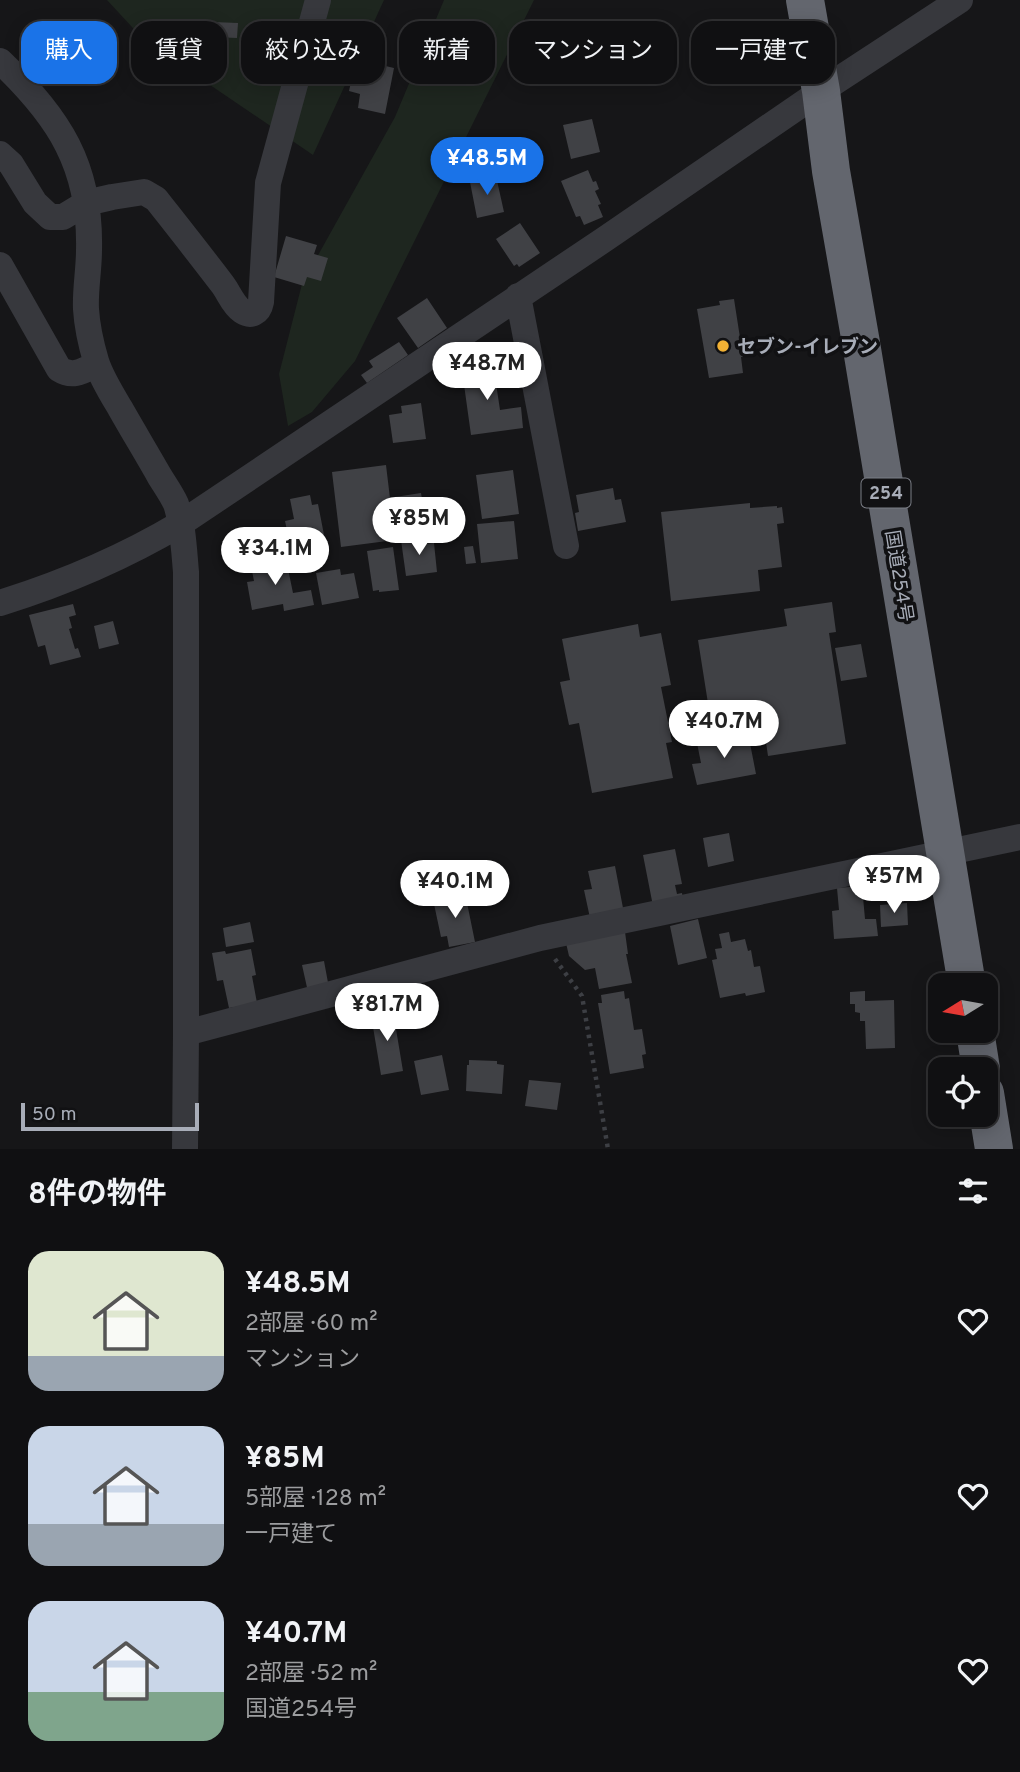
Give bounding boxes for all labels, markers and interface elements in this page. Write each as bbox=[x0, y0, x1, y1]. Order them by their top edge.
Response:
chip: 購入 bbox=[21, 21, 117, 84]
chip: 賃貸 bbox=[131, 21, 227, 84]
chip: 絞り込み bbox=[241, 21, 385, 84]
chip: 新着 bbox=[399, 21, 495, 84]
chip: マンション bbox=[509, 21, 677, 84]
chip: 一戸建て bbox=[691, 21, 835, 84]
pin: ¥48.5M bbox=[430, 138, 544, 197]
text: ¥48.5M bbox=[447, 145, 527, 174]
place label: セブン-イレブン bbox=[737, 336, 878, 360]
marker: セブン-イレブン bbox=[715, 338, 731, 354]
pin: ¥48.7M bbox=[430, 342, 544, 402]
text: ¥48.7M bbox=[448, 350, 526, 379]
road number: 254 bbox=[862, 478, 910, 508]
pin: ¥85M bbox=[378, 498, 460, 557]
text: ¥85M bbox=[388, 505, 450, 534]
pin: ¥34.1M bbox=[218, 528, 332, 587]
street label: 国道254号 bbox=[879, 529, 917, 624]
text: ¥34.1M bbox=[237, 535, 313, 564]
pin: ¥40.7M bbox=[667, 700, 781, 760]
text: ¥40.7M bbox=[685, 708, 763, 737]
pin: ¥57M bbox=[853, 856, 935, 915]
pin: ¥40.1M bbox=[398, 860, 512, 920]
text: ¥57M bbox=[865, 863, 923, 892]
text: ¥40.1M bbox=[416, 868, 494, 897]
north arrow bbox=[928, 973, 998, 1043]
map controls bbox=[928, 973, 998, 1127]
pin: ¥81.7M bbox=[330, 984, 444, 1043]
text: ¥81.7M bbox=[351, 991, 423, 1020]
button: locate bbox=[928, 1057, 998, 1127]
scale bar bbox=[21, 1100, 200, 1132]
text: 50 m bbox=[32, 1103, 77, 1127]
icon: filters bbox=[954, 1172, 992, 1210]
text: 8件の物件 bbox=[28, 1177, 167, 1214]
text: ¥48.5M bbox=[245, 1266, 351, 1303]
icon: home bbox=[84, 1279, 168, 1363]
icon: heart bbox=[954, 1302, 992, 1340]
text: 2部屋 · 60 m² bbox=[245, 1310, 378, 1339]
text: マンション bbox=[245, 1346, 360, 1375]
text: ¥85M bbox=[245, 1441, 325, 1478]
icon: home bbox=[84, 1454, 168, 1538]
icon: heart bbox=[954, 1477, 992, 1515]
text: 5部屋 · 128 m² bbox=[245, 1485, 386, 1514]
text: 一戸建て bbox=[245, 1521, 337, 1550]
text: ¥40.7M bbox=[245, 1616, 347, 1653]
icon: home bbox=[84, 1629, 168, 1713]
icon: heart bbox=[954, 1652, 992, 1690]
text: 2部屋 · 52 m² bbox=[245, 1660, 377, 1689]
text: 国道254号 bbox=[245, 1696, 357, 1725]

